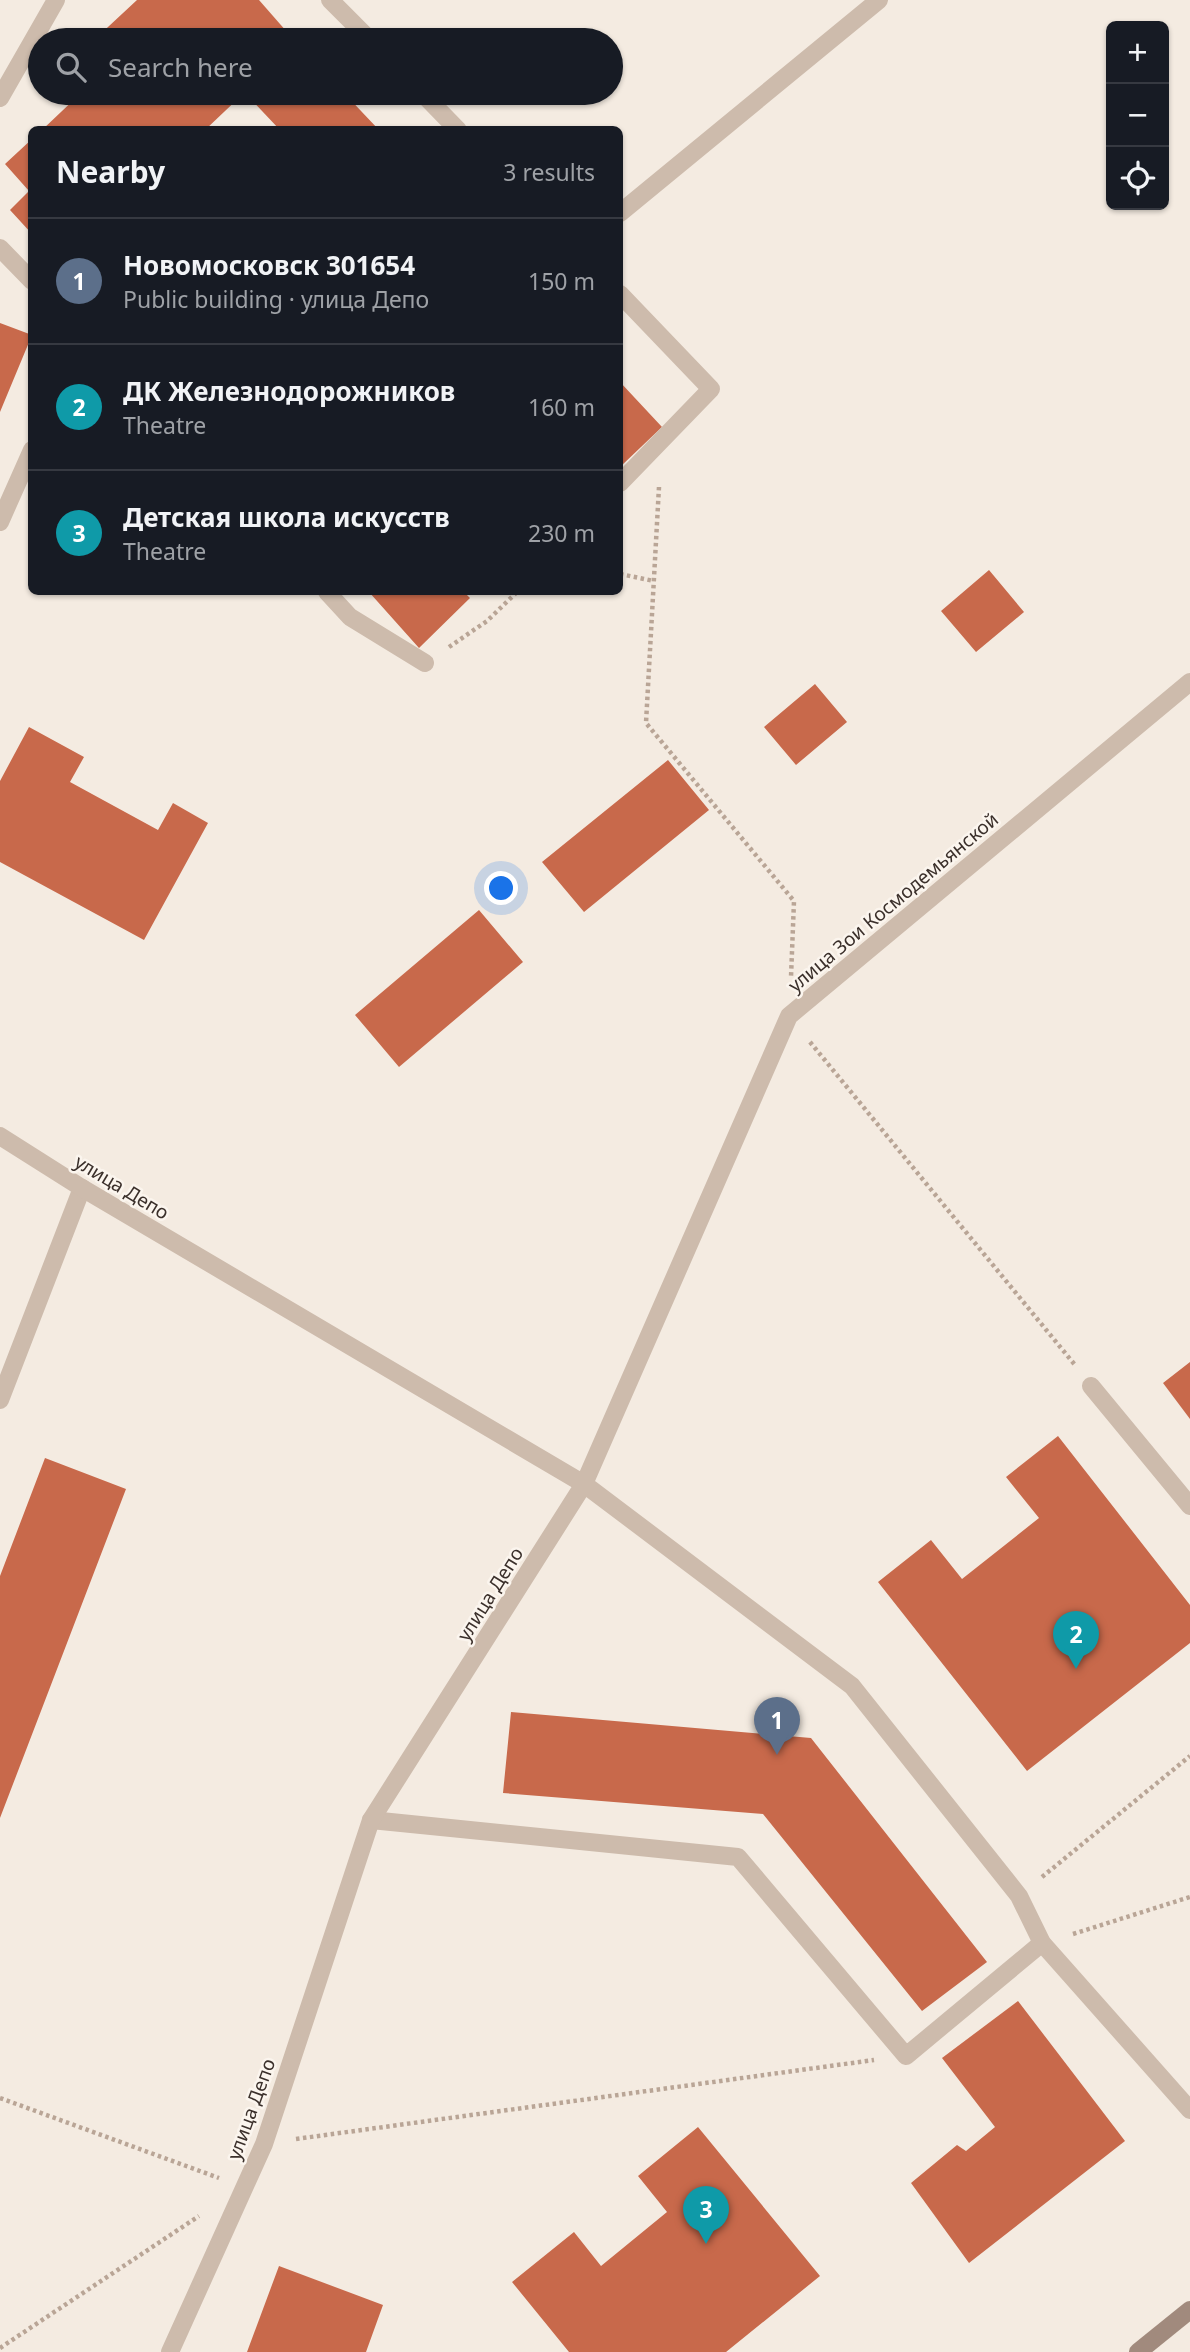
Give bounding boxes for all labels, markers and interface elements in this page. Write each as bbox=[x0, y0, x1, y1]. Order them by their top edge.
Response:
map controls bbox=[1106, 21, 1169, 210]
button: + bbox=[1106, 21, 1169, 84]
search box bbox=[28, 28, 623, 105]
icon: search bbox=[52, 48, 90, 86]
text: Search here bbox=[108, 49, 253, 85]
button: − bbox=[1106, 84, 1169, 147]
button: locate bbox=[1106, 147, 1169, 210]
text: Nearby bbox=[56, 151, 165, 192]
text: 3 results bbox=[503, 156, 595, 188]
text: Новомосковск 301654 bbox=[123, 247, 415, 283]
text: 1 bbox=[72, 265, 86, 297]
text: 150 m bbox=[528, 265, 595, 297]
text: Public building · улица Депо bbox=[123, 283, 429, 315]
text: ДК Железнодорожников bbox=[123, 373, 455, 409]
text: 2 bbox=[72, 391, 86, 423]
text: 160 m bbox=[528, 391, 595, 423]
text: Theatre bbox=[123, 409, 206, 441]
text: Детская школа искусств bbox=[123, 499, 450, 535]
text: 3 bbox=[72, 517, 86, 549]
text: 230 m bbox=[528, 517, 595, 549]
text: Theatre bbox=[123, 535, 206, 567]
street label: улица Зои Космодемьянской bbox=[782, 806, 1004, 998]
your location bbox=[484, 871, 518, 905]
street label: улица Депо bbox=[70, 1149, 174, 1225]
street label: улица Депо bbox=[451, 1542, 529, 1646]
pin: 2 bbox=[1053, 1611, 1099, 1669]
pin: 1 bbox=[754, 1697, 800, 1755]
street label: улица Депо bbox=[221, 2055, 281, 2163]
pin: 3 bbox=[683, 2186, 729, 2244]

